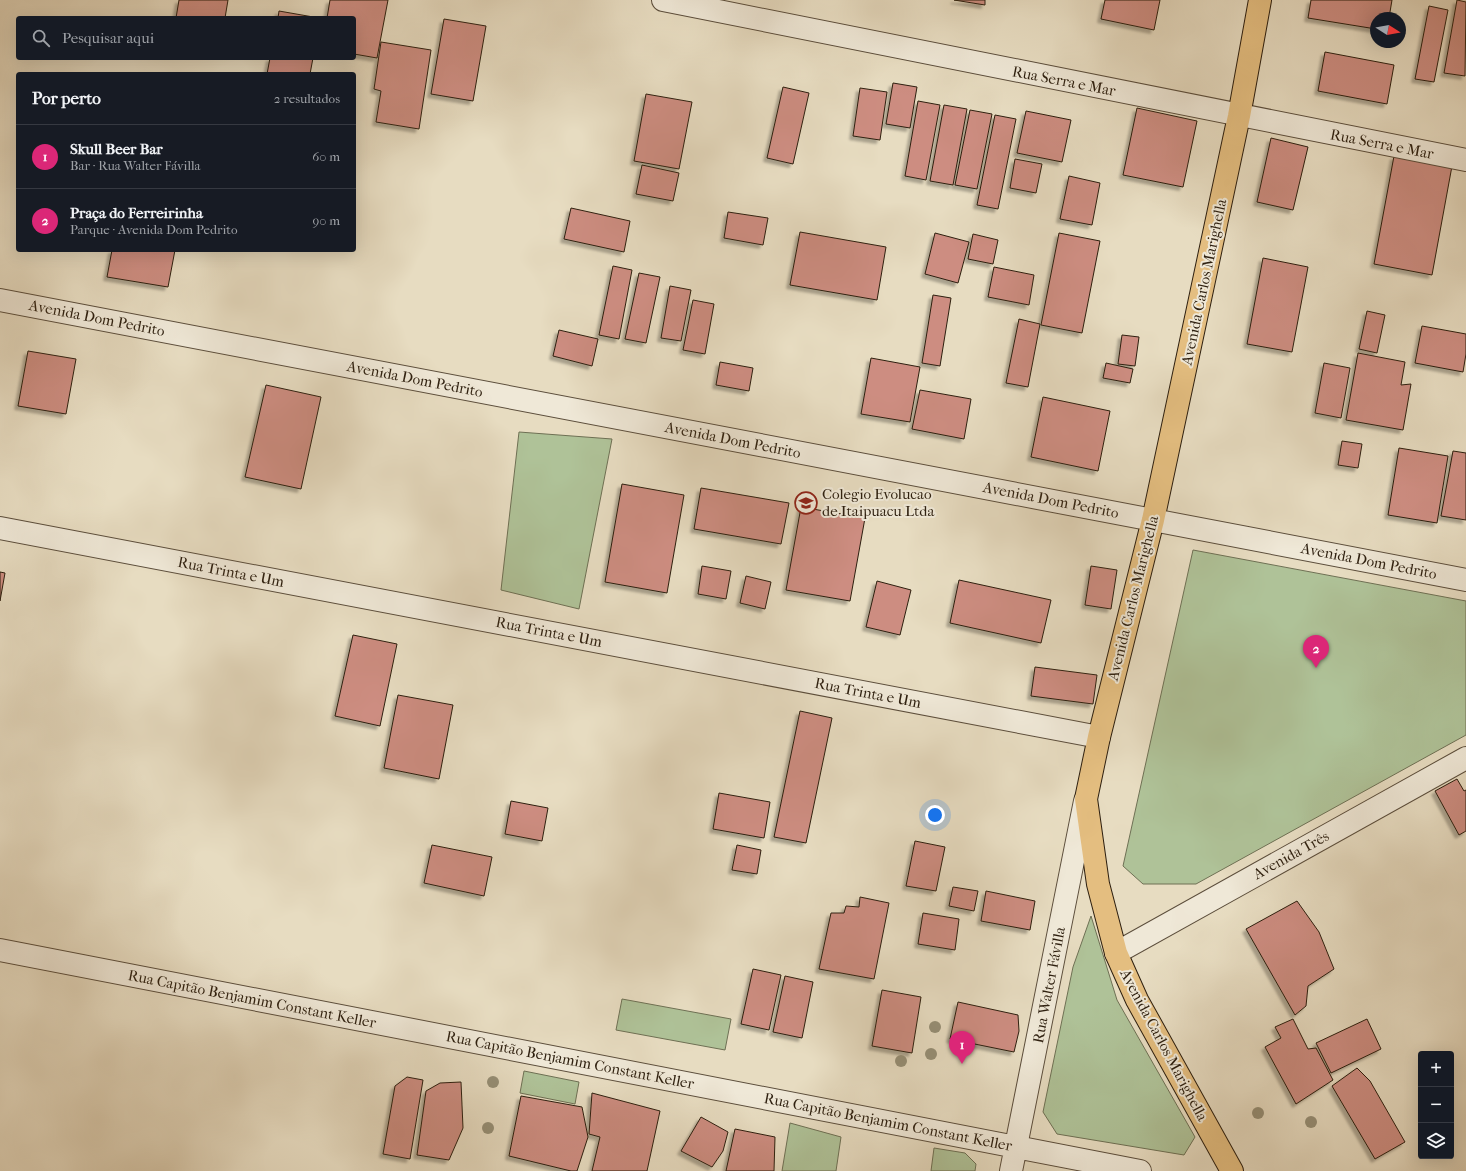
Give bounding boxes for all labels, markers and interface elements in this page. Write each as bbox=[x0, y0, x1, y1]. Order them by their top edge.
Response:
north arrow bbox=[1370, 12, 1406, 48]
search box bbox=[16, 16, 356, 60]
icon: search bbox=[30, 27, 52, 49]
text: Pesquisar aqui bbox=[62, 29, 154, 47]
street label: Rua Serra e Mar bbox=[1011, 62, 1118, 100]
text: Por perto bbox=[32, 88, 101, 108]
text: 2 resultados bbox=[274, 91, 340, 106]
street label: Rua Serra e Mar bbox=[1329, 125, 1436, 163]
text: Skull Beer Bar bbox=[70, 140, 163, 158]
text: 1 bbox=[43, 149, 47, 164]
text: 60 m bbox=[312, 149, 340, 164]
text: Bar · Rua Walter Fávilla bbox=[70, 158, 201, 173]
street label: Avenida Carlos Marighella bbox=[1177, 196, 1231, 368]
text: Praça do Ferreirinha bbox=[70, 204, 203, 222]
text: 2 bbox=[42, 213, 48, 228]
text: 90 m bbox=[312, 213, 340, 228]
text: Parque · Avenida Dom Pedrito bbox=[70, 222, 238, 237]
street label: Avenida Dom Pedrito bbox=[27, 296, 167, 340]
street label: Avenida Dom Pedrito bbox=[345, 357, 485, 401]
street label: Avenida Dom Pedrito bbox=[663, 418, 803, 462]
street label: Avenida Dom Pedrito bbox=[981, 478, 1121, 522]
place label: Colegio Evolucao de Itaipuacu Ltda bbox=[822, 485, 936, 520]
school or university icon: Colegio Evolucao de Itaipuacu Ltda bbox=[793, 490, 819, 516]
street label: Avenida Carlos Marighella bbox=[1104, 513, 1162, 683]
street label: Avenida Dom Pedrito bbox=[1299, 539, 1439, 583]
street label: Rua Trinta e Um bbox=[176, 553, 286, 591]
street label: Rua Trinta e Um bbox=[494, 613, 604, 651]
pin: 2 bbox=[1303, 635, 1329, 668]
street label: Rua Trinta e Um bbox=[813, 674, 923, 712]
your location bbox=[925, 805, 945, 825]
street label: Avenida Três bbox=[1249, 827, 1332, 884]
street label: Rua Walter Fávilla bbox=[1029, 924, 1069, 1045]
street label: Avenida Carlos Marighella bbox=[1116, 965, 1212, 1125]
street label: Rua Capitão Benjamim Constant Keller bbox=[126, 966, 378, 1032]
street label: Rua Capitão Benjamim Constant Keller bbox=[444, 1027, 696, 1093]
pin: 1 bbox=[949, 1031, 975, 1064]
map controls bbox=[1418, 1051, 1454, 1159]
button: + bbox=[1418, 1051, 1454, 1087]
button: − bbox=[1418, 1087, 1454, 1123]
street label: Rua Capitão Benjamim Constant Keller bbox=[762, 1089, 1014, 1155]
button: layers bbox=[1418, 1123, 1454, 1159]

